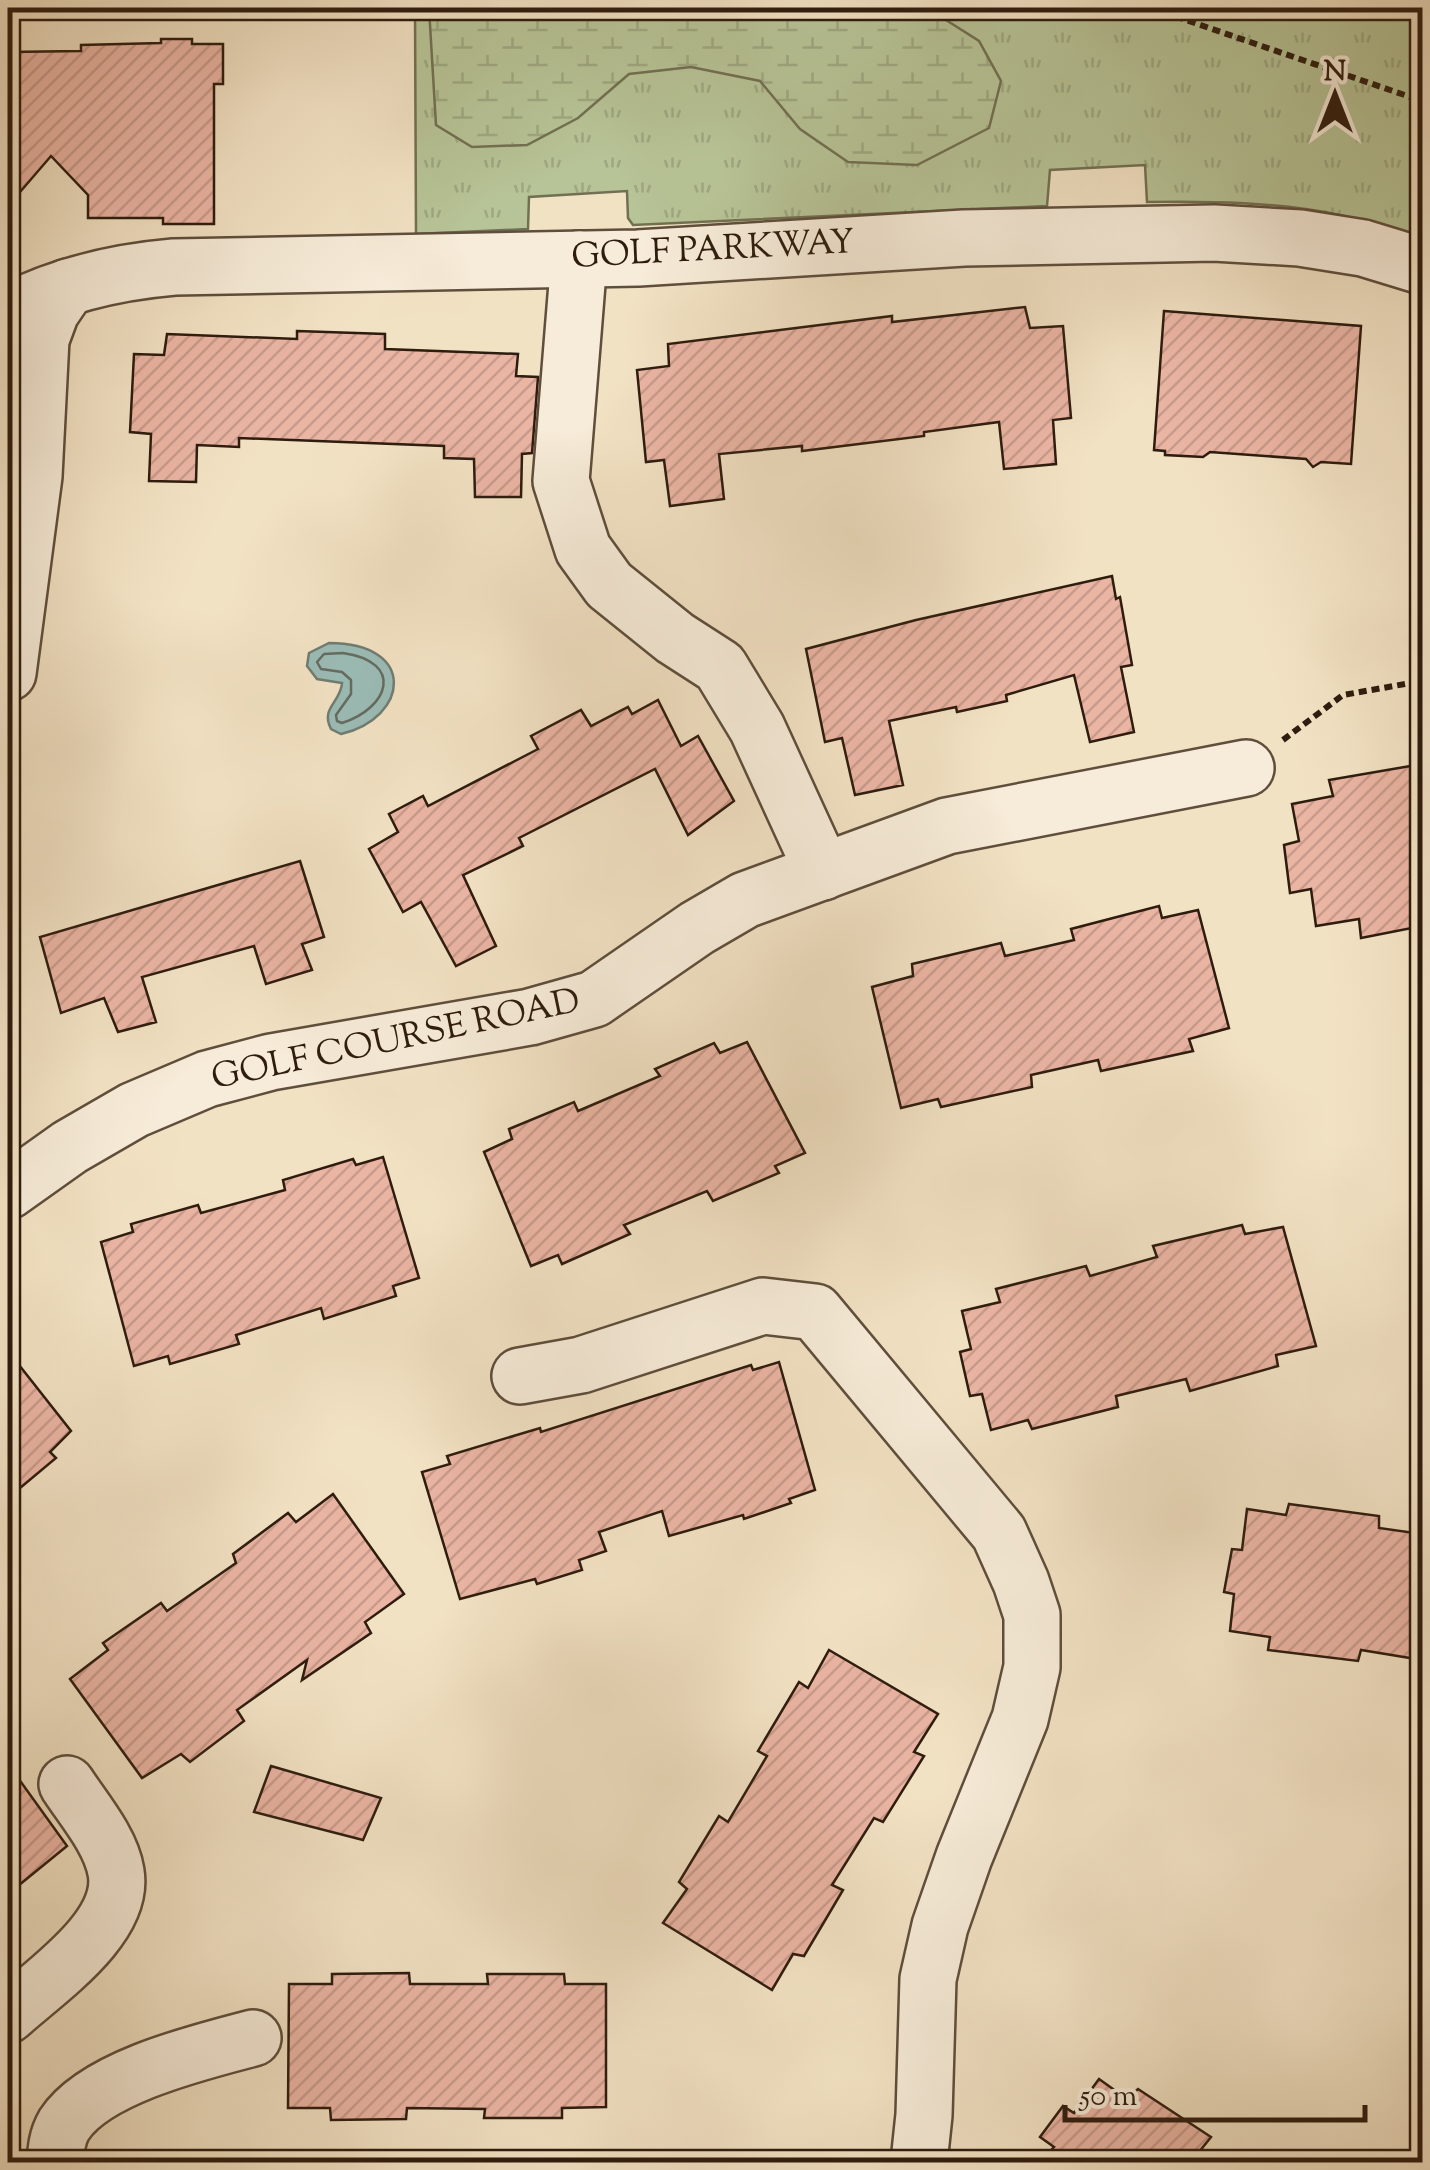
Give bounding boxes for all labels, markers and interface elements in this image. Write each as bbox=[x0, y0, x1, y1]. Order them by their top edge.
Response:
north arrow bbox=[1285, 45, 1385, 145]
text: N bbox=[1324, 53, 1346, 93]
street label: GOLF PARKWAY bbox=[570, 218, 856, 284]
street label: GOLF COURSE ROAD bbox=[207, 977, 585, 1105]
scale bar bbox=[1065, 2060, 1365, 2122]
text: 50 m bbox=[1078, 2076, 1138, 2119]

